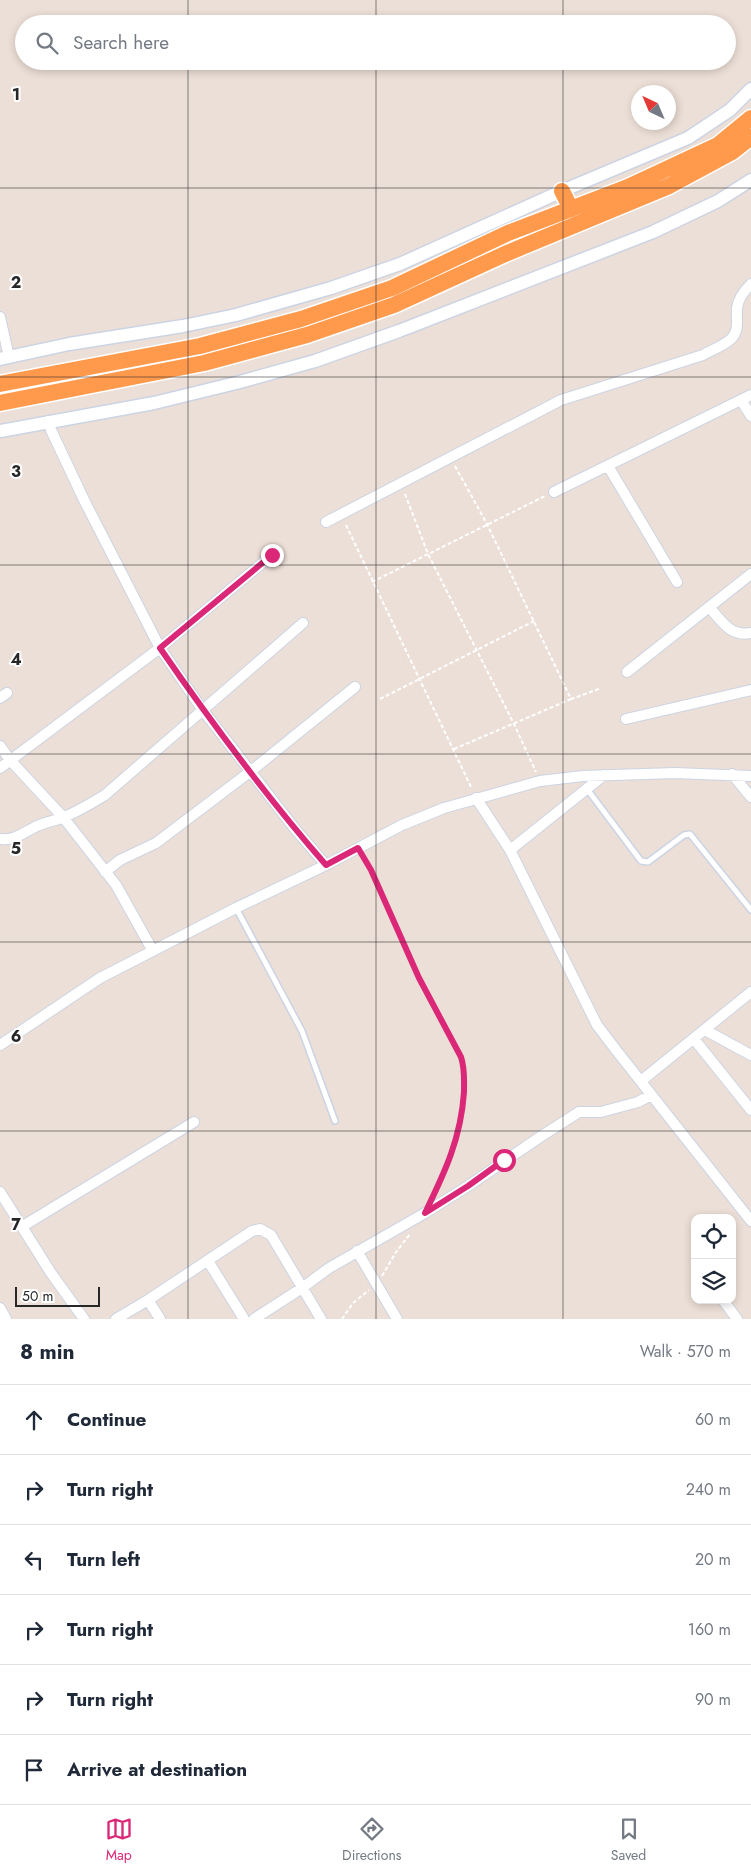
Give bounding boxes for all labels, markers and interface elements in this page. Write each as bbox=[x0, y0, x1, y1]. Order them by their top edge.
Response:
search box bbox=[15, 15, 736, 70]
icon: search bbox=[33, 29, 61, 57]
text: Search here bbox=[73, 29, 169, 56]
text: 1 bbox=[12, 83, 20, 106]
north arrow bbox=[631, 85, 676, 130]
text: 2 bbox=[11, 271, 21, 294]
text: 3 bbox=[11, 460, 21, 483]
route end bbox=[261, 544, 284, 567]
text: 4 bbox=[10, 648, 22, 671]
text: 5 bbox=[11, 837, 21, 860]
text: 6 bbox=[11, 1025, 21, 1048]
route start bbox=[493, 1149, 516, 1172]
text: 7 bbox=[11, 1213, 21, 1236]
map controls bbox=[691, 1214, 736, 1304]
button: locate bbox=[691, 1214, 736, 1259]
button: layers bbox=[691, 1259, 736, 1304]
scale bar bbox=[15, 1284, 100, 1307]
text: 50 m bbox=[22, 1286, 53, 1306]
text: 8 min bbox=[20, 1337, 75, 1367]
text: Walk · 570 m bbox=[640, 1340, 731, 1363]
icon: ahead bbox=[20, 1406, 48, 1434]
text: Continue bbox=[67, 1406, 146, 1433]
text: 60 m bbox=[695, 1408, 731, 1431]
icon: right bbox=[20, 1476, 48, 1504]
text: Turn right bbox=[67, 1476, 153, 1503]
text: 240 m bbox=[686, 1478, 731, 1501]
icon: left bbox=[20, 1546, 48, 1574]
text: Turn left bbox=[67, 1546, 140, 1573]
text: 20 m bbox=[695, 1548, 731, 1571]
icon: right bbox=[20, 1616, 48, 1644]
text: Turn right bbox=[67, 1616, 153, 1643]
text: 160 m bbox=[688, 1618, 731, 1641]
icon: right bbox=[20, 1686, 48, 1714]
text: Turn right bbox=[67, 1686, 153, 1713]
text: 90 m bbox=[695, 1688, 731, 1711]
icon: arrive bbox=[20, 1756, 48, 1784]
text: Arrive at destination bbox=[67, 1756, 247, 1783]
tab: Map bbox=[105, 1815, 133, 1865]
tab: Directions bbox=[342, 1815, 401, 1865]
tab: Saved bbox=[611, 1815, 646, 1865]

